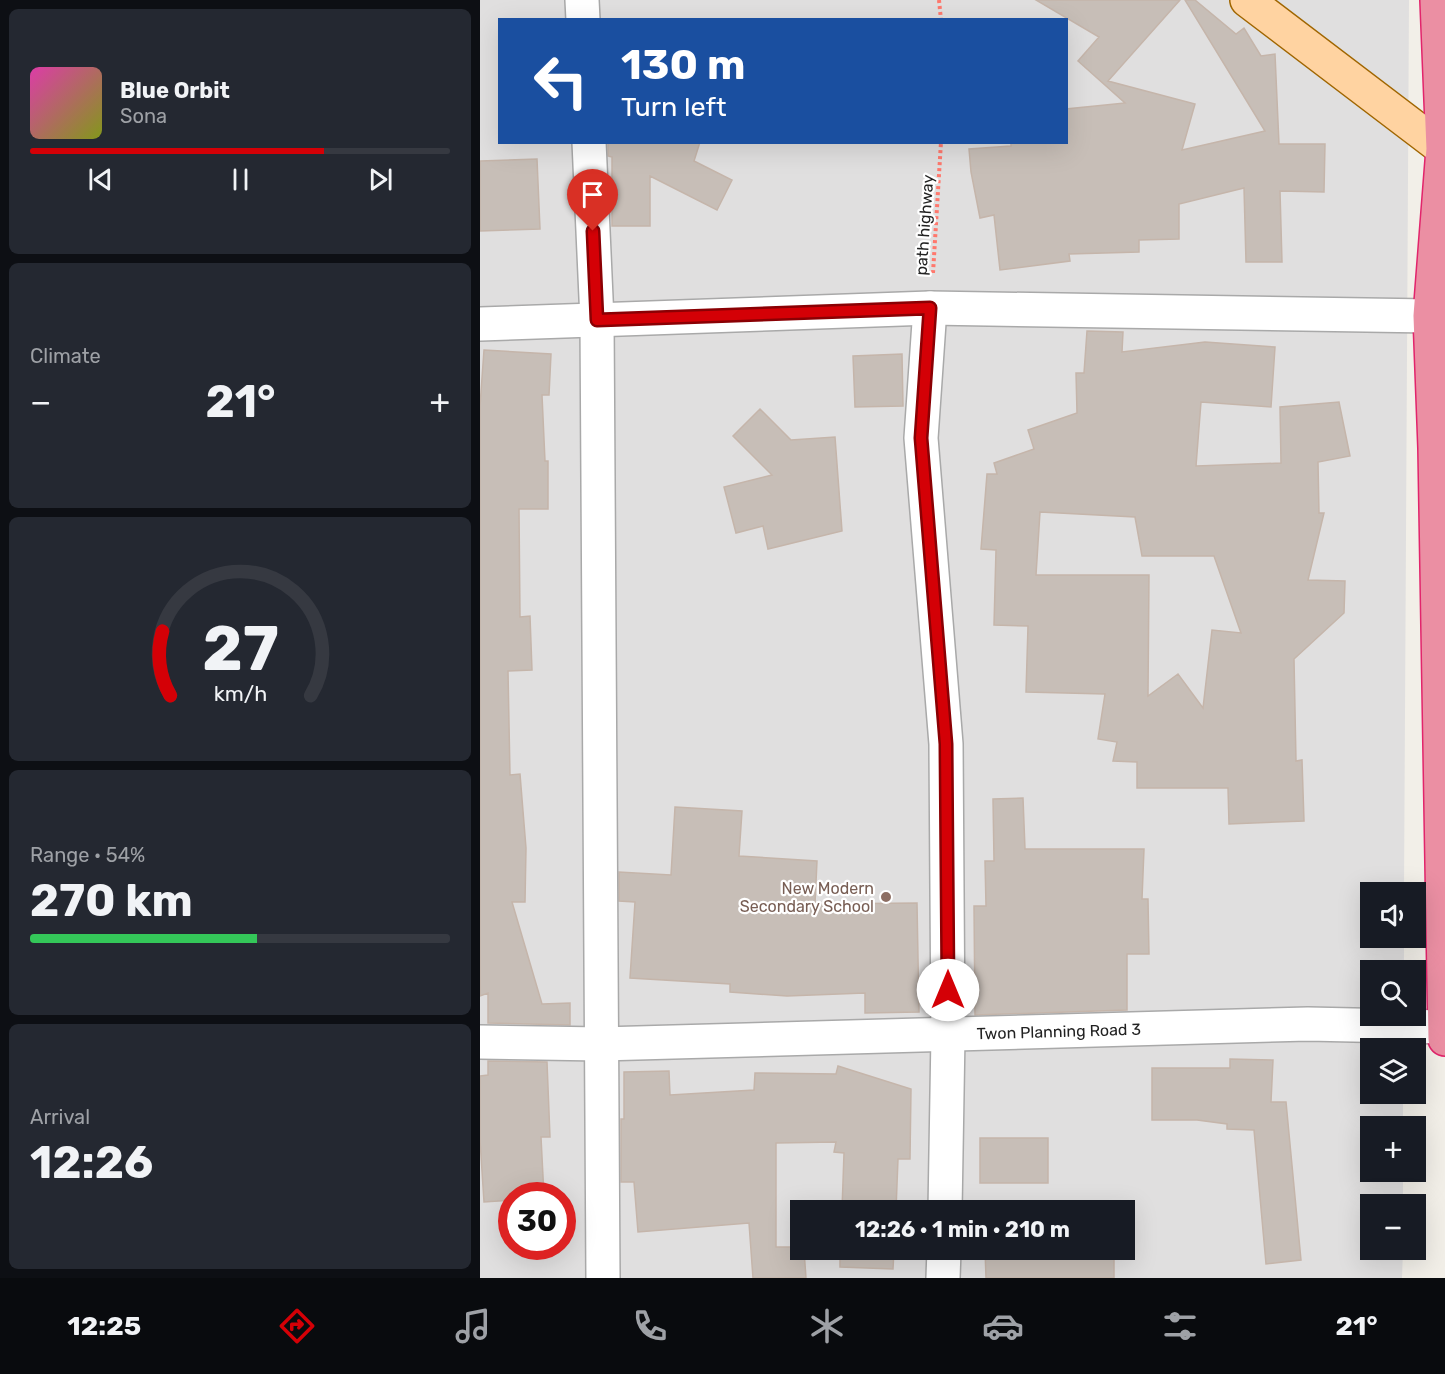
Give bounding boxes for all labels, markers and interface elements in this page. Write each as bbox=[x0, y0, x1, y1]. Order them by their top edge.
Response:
text: 130 m bbox=[621, 40, 746, 90]
icon: left bbox=[522, 42, 600, 120]
text: Blue Orbit bbox=[120, 77, 230, 104]
text: Turn left bbox=[621, 91, 726, 123]
text: Sona bbox=[120, 104, 167, 128]
icon: previous bbox=[84, 163, 117, 196]
icon: pause bbox=[224, 163, 257, 196]
icon: next bbox=[364, 163, 397, 196]
pin bbox=[567, 169, 618, 231]
street label: path highway bbox=[911, 174, 938, 276]
icon: arrive bbox=[576, 178, 609, 211]
text: Climate bbox=[30, 344, 101, 368]
text: 21° bbox=[205, 375, 276, 428]
text: − bbox=[30, 382, 51, 421]
text: + bbox=[429, 382, 450, 421]
text: 27 bbox=[202, 612, 278, 686]
text: km/h bbox=[213, 681, 267, 706]
text: Range · 54% bbox=[30, 843, 145, 867]
text: 270 km bbox=[30, 874, 193, 927]
place label: New Modern Secondary School bbox=[740, 879, 874, 916]
map controls bbox=[1360, 882, 1426, 1260]
button: sound bbox=[1360, 882, 1426, 948]
marker: New Modern Secondary School bbox=[879, 890, 893, 904]
position arrow bbox=[916, 958, 980, 1022]
button: search bbox=[1360, 960, 1426, 1026]
street label: Twon Planning Road 3 bbox=[976, 1020, 1141, 1043]
button: layers bbox=[1360, 1038, 1426, 1104]
text: Arrival bbox=[30, 1105, 90, 1129]
button: + bbox=[1360, 1116, 1426, 1182]
text: 12:26 bbox=[30, 1136, 153, 1189]
speed limit sign: 30 bbox=[498, 1182, 576, 1260]
button: − bbox=[1360, 1194, 1426, 1260]
text: 12:26 · 1 min · 210 m bbox=[855, 1216, 1070, 1243]
icon: directions bbox=[276, 1305, 318, 1347]
icon: music bbox=[452, 1305, 494, 1347]
icon: phone bbox=[629, 1305, 671, 1347]
icon: climate bbox=[806, 1305, 848, 1347]
icon: car bbox=[982, 1305, 1024, 1347]
icon: filters bbox=[1159, 1305, 1201, 1347]
text: 12:25 bbox=[67, 1310, 141, 1342]
text: 21° bbox=[1336, 1310, 1378, 1342]

